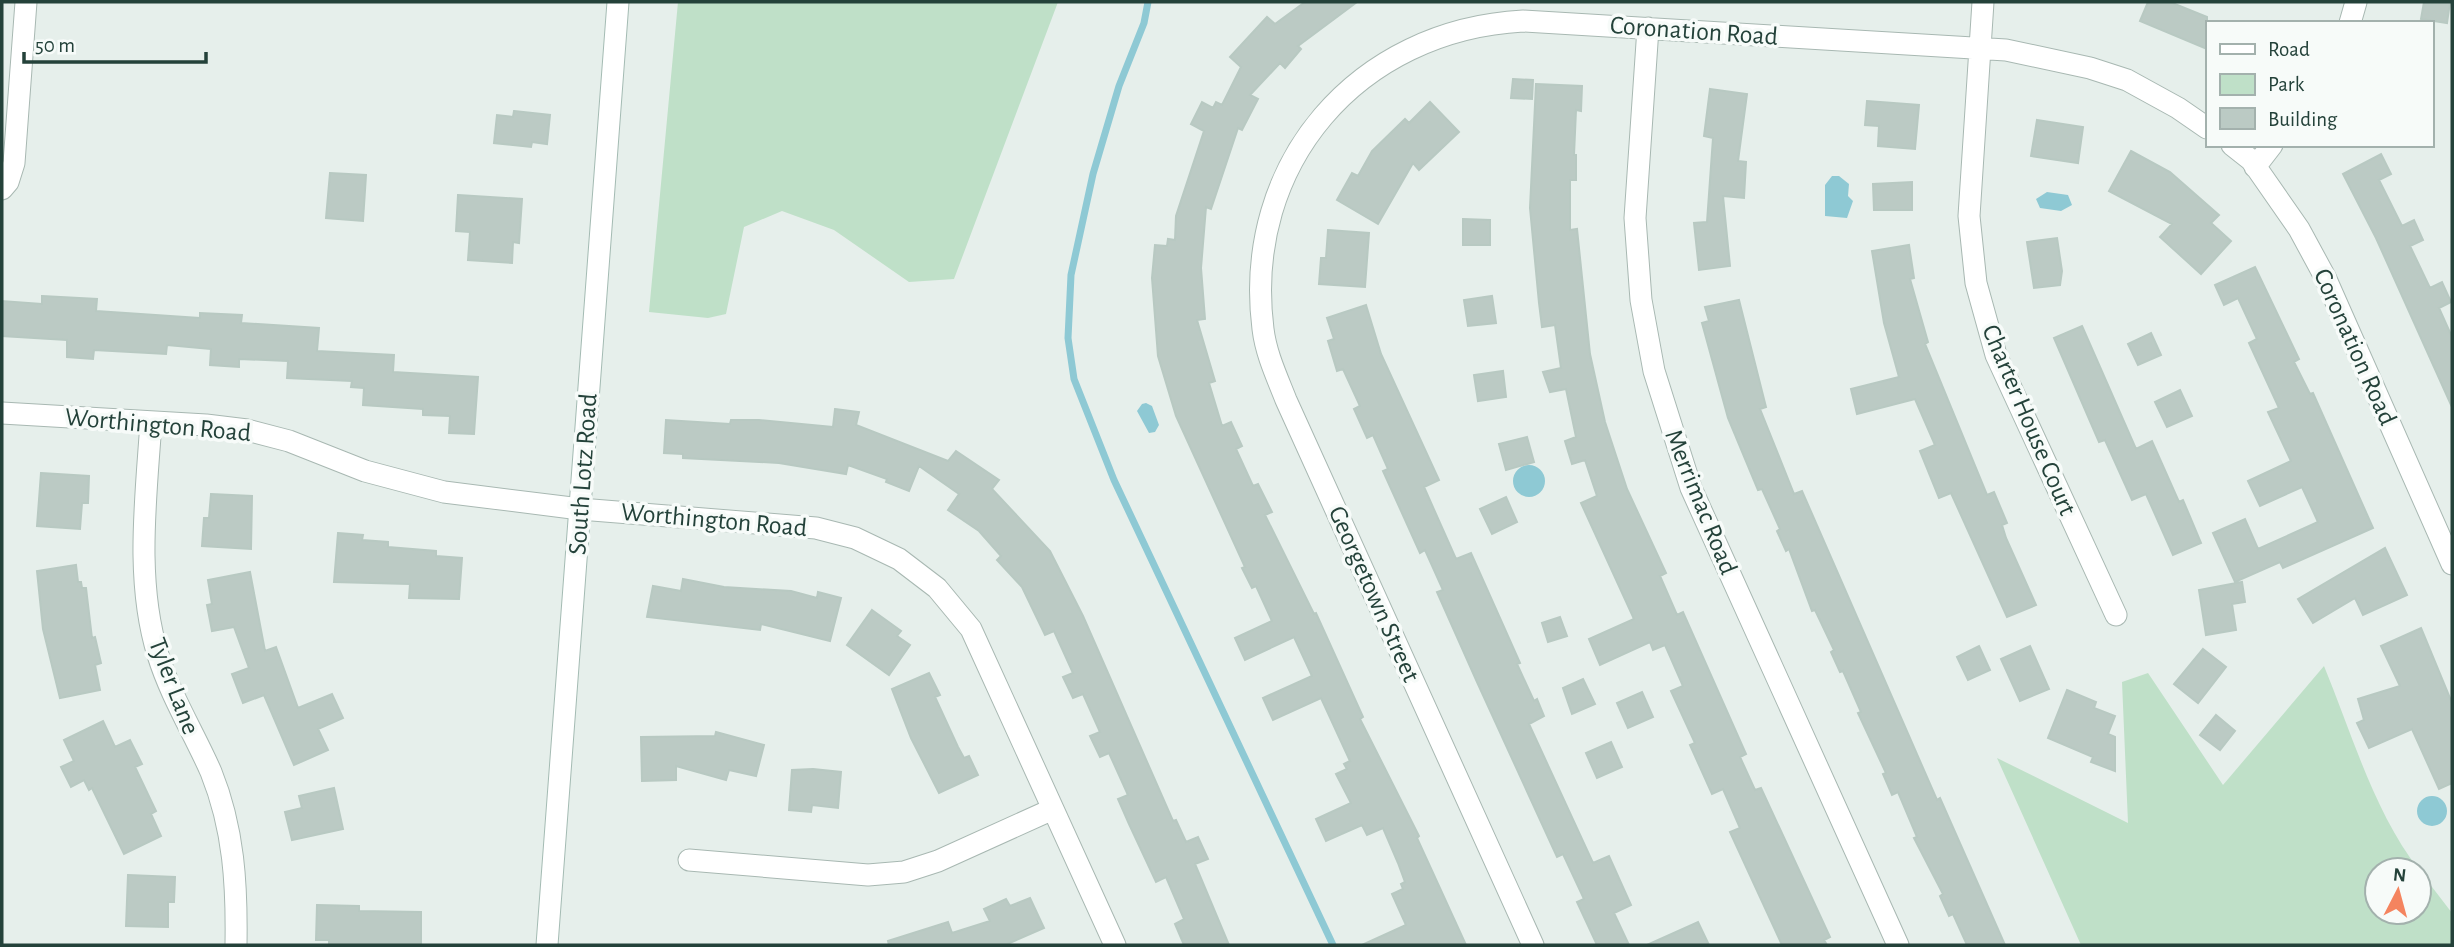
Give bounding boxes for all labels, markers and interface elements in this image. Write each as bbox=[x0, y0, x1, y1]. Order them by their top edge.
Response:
street label: Coronation Road bbox=[1609, 12, 1779, 50]
scale bar bbox=[24, 21, 206, 65]
legend bbox=[2206, 21, 2433, 147]
text: 50 m bbox=[35, 35, 75, 56]
text: Road bbox=[2268, 39, 2310, 60]
text: Park bbox=[2268, 74, 2305, 95]
text: Building bbox=[2268, 109, 2338, 130]
street label: Coronation Road bbox=[2309, 265, 2401, 429]
street label: Charter House Court bbox=[1977, 321, 2081, 519]
street label: South Lotz Road bbox=[564, 392, 602, 556]
street label: Worthington Road bbox=[64, 404, 252, 446]
street label: Merrimac Road bbox=[1660, 426, 1742, 578]
street label: Worthington Road bbox=[620, 499, 808, 541]
street label: Georgetown Street bbox=[1324, 502, 1424, 686]
street label: Tyler Lane bbox=[144, 634, 204, 738]
north arrow bbox=[2363, 856, 2433, 926]
text: N bbox=[2392, 865, 2407, 886]

